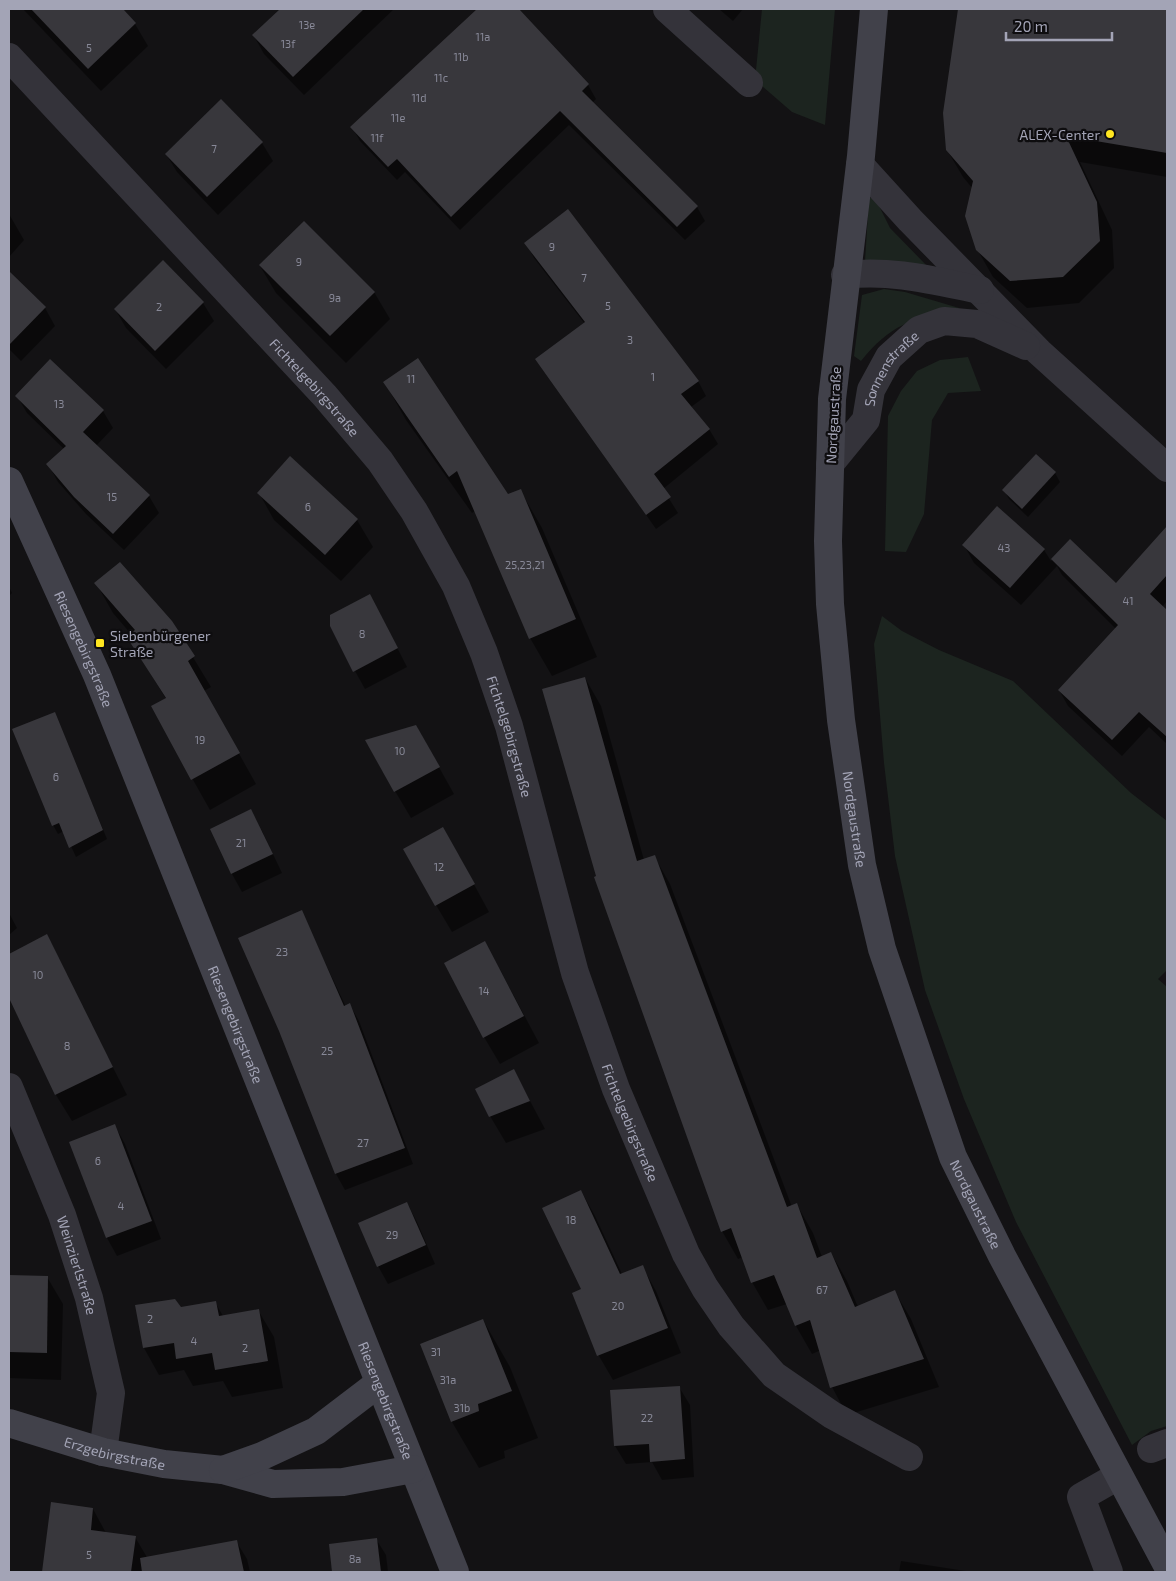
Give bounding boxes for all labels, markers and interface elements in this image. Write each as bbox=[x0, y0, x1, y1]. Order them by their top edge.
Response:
scale bar bbox=[1006, 10, 1112, 42]
text: 20 m bbox=[1014, 17, 1048, 35]
house number: 13e bbox=[299, 18, 315, 31]
house number: 11a bbox=[476, 30, 490, 43]
house number: 13f bbox=[281, 37, 296, 50]
house number: 5 bbox=[86, 41, 92, 54]
house number: 11b bbox=[453, 50, 469, 63]
house number: 11c bbox=[434, 71, 448, 84]
house number: 11d bbox=[411, 91, 427, 104]
house number: 11e bbox=[391, 111, 405, 124]
place label: ALEX-Center bbox=[1020, 126, 1100, 143]
marker: ALEX-Center bbox=[1104, 128, 1116, 140]
house number: 11f bbox=[371, 131, 384, 144]
house number: 7 bbox=[211, 142, 217, 155]
house number: 9 bbox=[549, 240, 555, 253]
house number: 9 bbox=[296, 255, 302, 268]
house number: 7 bbox=[581, 271, 587, 284]
house number: 9a bbox=[329, 291, 341, 304]
house number: 5 bbox=[605, 299, 611, 312]
house number: 2 bbox=[156, 300, 162, 313]
street label: Sonnenstraße bbox=[860, 326, 922, 408]
house number: 3 bbox=[627, 333, 633, 346]
street label: Fichtelgebirgstraße bbox=[267, 334, 363, 439]
street label: Nordgaustraße bbox=[822, 366, 844, 464]
house number: 1 bbox=[651, 370, 655, 383]
house number: 11 bbox=[407, 372, 415, 385]
house number: 13 bbox=[54, 397, 64, 410]
house number: 15 bbox=[107, 490, 117, 503]
house number: 6 bbox=[305, 500, 311, 513]
house number: 43 bbox=[998, 541, 1010, 554]
house number: 25,23,21 bbox=[505, 558, 545, 571]
street label: Riesengebirgstraße bbox=[51, 588, 117, 709]
house number: 41 bbox=[1122, 594, 1134, 607]
place label: Siebenbürgener Straße bbox=[110, 627, 211, 660]
house number: 8 bbox=[359, 627, 365, 640]
marker: Siebenbürgener Straße bbox=[94, 637, 106, 649]
street label: Fichtelgebirgstraße bbox=[484, 673, 536, 799]
house number: 19 bbox=[195, 733, 205, 746]
house number: 10 bbox=[394, 744, 406, 757]
house number: 6 bbox=[53, 770, 59, 783]
street label: Nordgaustraße bbox=[840, 770, 871, 869]
house number: 21 bbox=[236, 836, 246, 849]
house number: 12 bbox=[434, 860, 444, 873]
house number: 23 bbox=[276, 945, 288, 958]
street label: Riesengebirgstraße bbox=[205, 963, 267, 1086]
house number: 10 bbox=[32, 968, 44, 981]
house number: 14 bbox=[478, 984, 490, 997]
house number: 8 bbox=[64, 1039, 70, 1052]
house number: 25 bbox=[321, 1044, 333, 1057]
street label: Fichtelgebirgstraße bbox=[599, 1061, 663, 1184]
house number: 27 bbox=[357, 1136, 369, 1149]
house number: 6 bbox=[95, 1154, 101, 1167]
street label: Nordgaustraße bbox=[947, 1157, 1006, 1251]
house number: 4 bbox=[118, 1199, 125, 1212]
street label: Weinzierlstraße bbox=[54, 1213, 101, 1316]
house number: 18 bbox=[565, 1213, 577, 1226]
house number: 29 bbox=[386, 1228, 398, 1241]
house number: 67 bbox=[816, 1283, 828, 1296]
house number: 20 bbox=[612, 1299, 624, 1312]
house number: 2 bbox=[147, 1312, 153, 1325]
house number: 4 bbox=[191, 1334, 198, 1347]
street label: Riesengebirgstraße bbox=[355, 1339, 418, 1462]
house number: 2 bbox=[242, 1341, 248, 1354]
house number: 31 bbox=[431, 1345, 441, 1358]
house number: 31a bbox=[440, 1373, 456, 1386]
house number: 31b bbox=[454, 1401, 470, 1414]
house number: 22 bbox=[641, 1411, 653, 1424]
street label: Erzgebirgstraße bbox=[62, 1432, 167, 1473]
house number: 5 bbox=[86, 1548, 92, 1561]
house number: 8a bbox=[349, 1552, 361, 1565]

